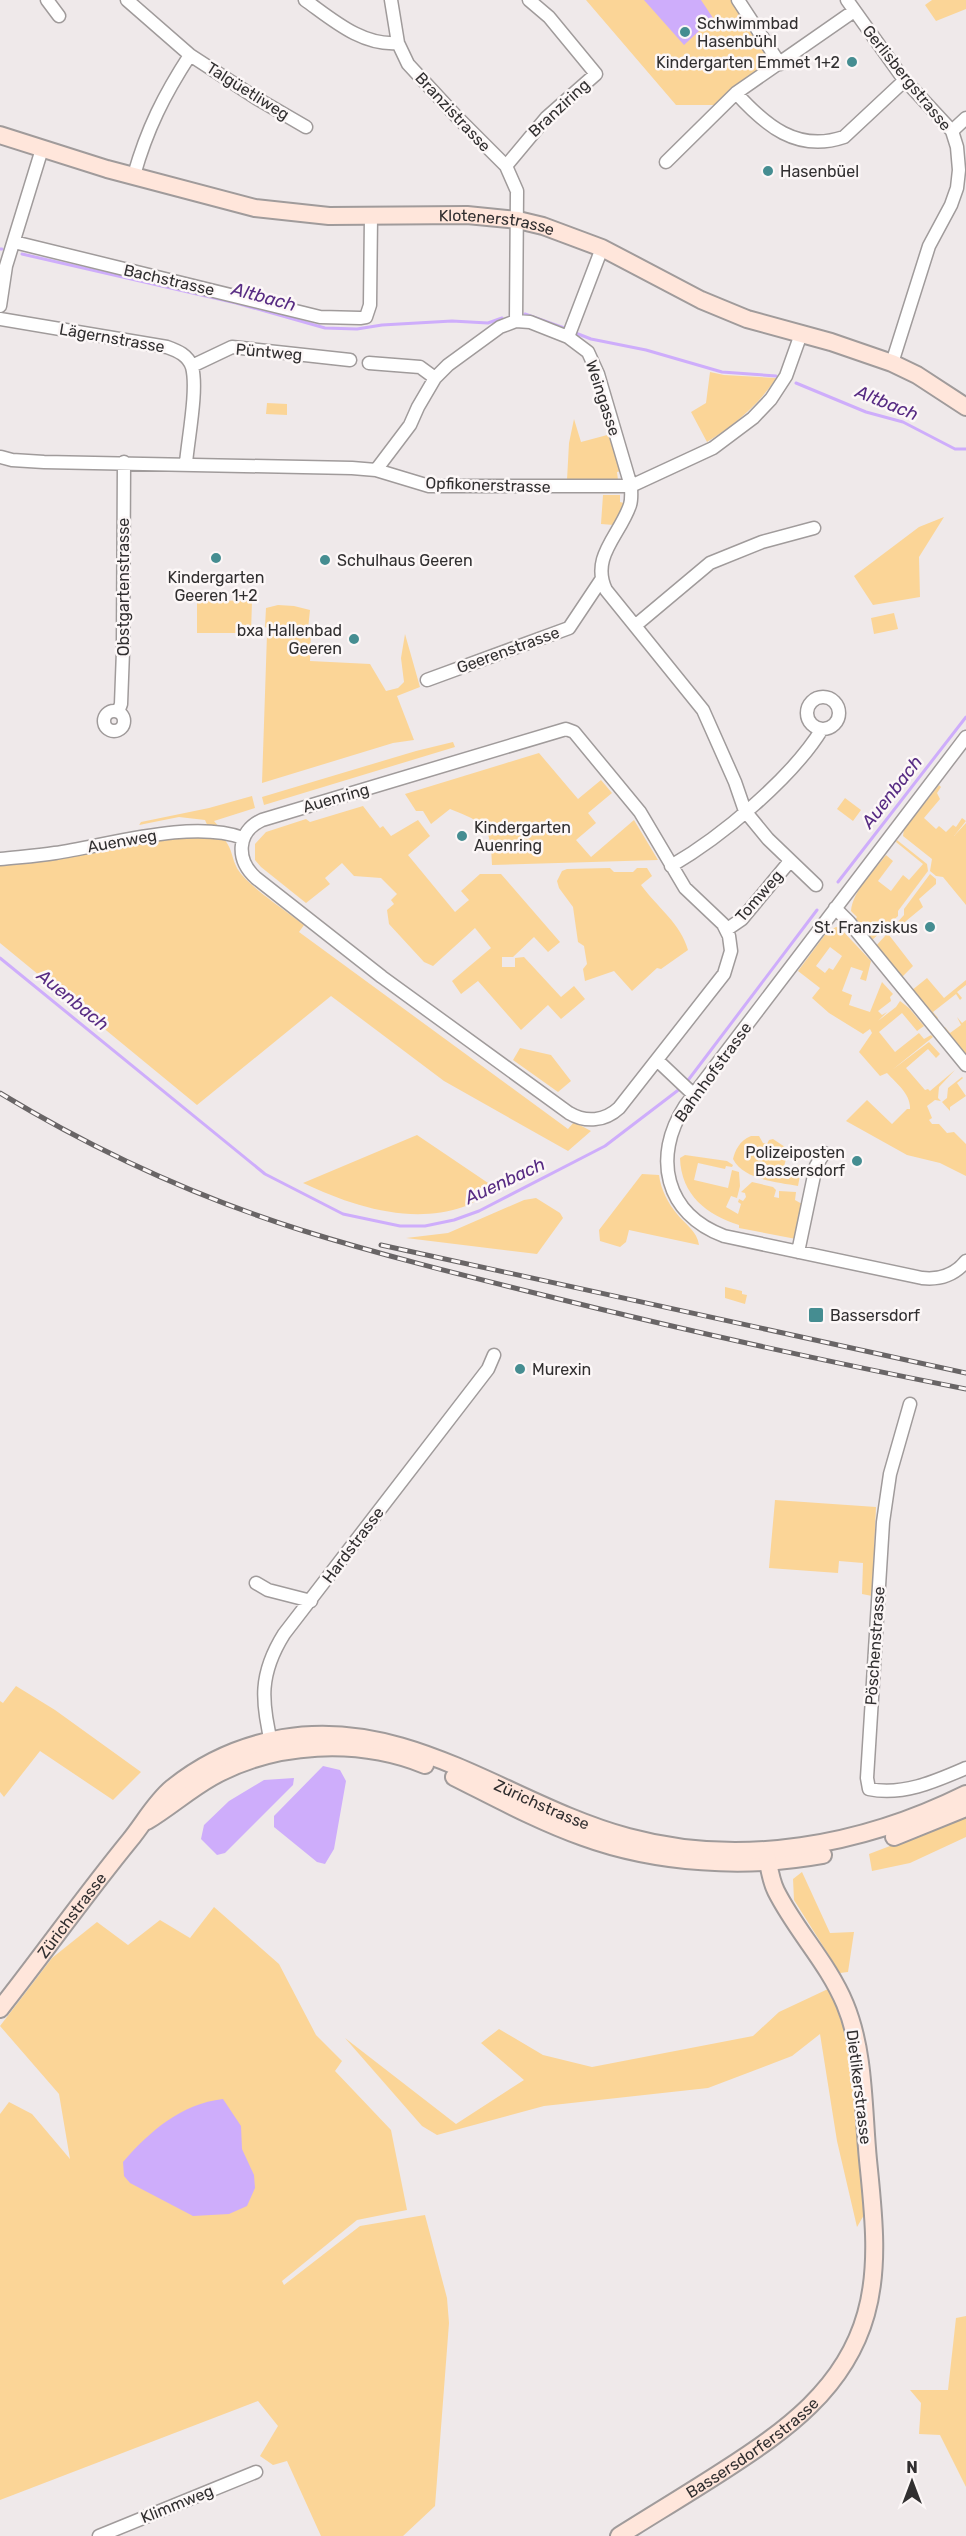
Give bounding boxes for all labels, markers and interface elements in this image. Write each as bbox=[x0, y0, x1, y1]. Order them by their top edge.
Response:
place label: Schwimmbad Hasenbühl bbox=[697, 14, 798, 51]
street label: Gerlisbergstrasse bbox=[859, 21, 955, 135]
marker: Schwimmbad Hasenbühl bbox=[678, 25, 692, 39]
place label: Kindergarten Emmet 1+2 bbox=[656, 53, 840, 72]
marker: Kindergarten Emmet 1+2 bbox=[845, 55, 859, 69]
street label: Talgüetliweg bbox=[203, 58, 293, 124]
street label: Branzistrasse bbox=[411, 68, 495, 156]
street label: Branziring bbox=[525, 75, 593, 141]
place label: Hasenbüel bbox=[780, 162, 859, 181]
marker: Hasenbüel bbox=[761, 164, 775, 178]
street label: Klotenerstrasse bbox=[439, 205, 557, 239]
street label: Bachstrasse bbox=[122, 260, 216, 300]
water label: Altbach bbox=[229, 278, 299, 316]
street label: Lägernstrasse bbox=[58, 319, 166, 357]
street label: Püntweg bbox=[235, 340, 303, 364]
street label: Weingasse bbox=[582, 358, 624, 438]
water label: Altbach bbox=[852, 380, 922, 425]
street label: Opfikonerstrasse bbox=[425, 473, 551, 497]
street label: Obstgartenstrasse bbox=[114, 518, 133, 656]
marker: Kindergarten Geeren 1+2 bbox=[209, 551, 223, 565]
place label: Schulhaus Geeren bbox=[337, 551, 473, 570]
marker: Schulhaus Geeren bbox=[318, 553, 332, 567]
place label: Kindergarten Geeren 1+2 bbox=[168, 568, 264, 605]
place label: bxa Hallenbad Geeren bbox=[237, 621, 342, 658]
street label: Geerenstrasse bbox=[454, 623, 562, 677]
marker: bxa Hallenbad Geeren bbox=[347, 632, 361, 646]
water label: Auenbach bbox=[856, 751, 927, 833]
street label: Auenring bbox=[301, 779, 371, 817]
place label: Kindergarten Auenring bbox=[474, 818, 571, 855]
street label: Auenweg bbox=[86, 826, 158, 856]
marker: Kindergarten Auenring bbox=[455, 829, 469, 843]
street label: Tomweg bbox=[731, 866, 787, 926]
place label: St. Franziskus bbox=[814, 918, 918, 937]
marker: St. Franziskus bbox=[923, 920, 937, 934]
water label: Auenbach bbox=[32, 964, 113, 1036]
street label: Bahnhofstrasse bbox=[671, 1018, 756, 1125]
place label: Polizeiposten Bassersdorf bbox=[745, 1143, 846, 1180]
water label: Auenbach bbox=[461, 1153, 549, 1210]
marker: Polizeiposten Bassersdorf bbox=[850, 1154, 864, 1168]
marker: Bassersdorf bbox=[807, 1306, 825, 1324]
place label: Bassersdorf bbox=[830, 1306, 921, 1325]
place label: Murexin bbox=[532, 1360, 591, 1379]
marker: Murexin bbox=[513, 1362, 527, 1376]
street label: Hardstrasse bbox=[318, 1503, 388, 1587]
street label: Pöschenstrasse bbox=[861, 1586, 889, 1706]
street label: Zürichstrasse bbox=[491, 1775, 592, 1833]
street label: Zürichstrasse bbox=[33, 1869, 110, 1962]
street label: Dietlikerstrasse bbox=[843, 2029, 875, 2145]
street label: Bassersdorferstrasse bbox=[682, 2393, 822, 2502]
north arrow bbox=[882, 2452, 942, 2512]
text: N bbox=[906, 2458, 918, 2477]
street label: Klimmweg bbox=[138, 2481, 216, 2527]

